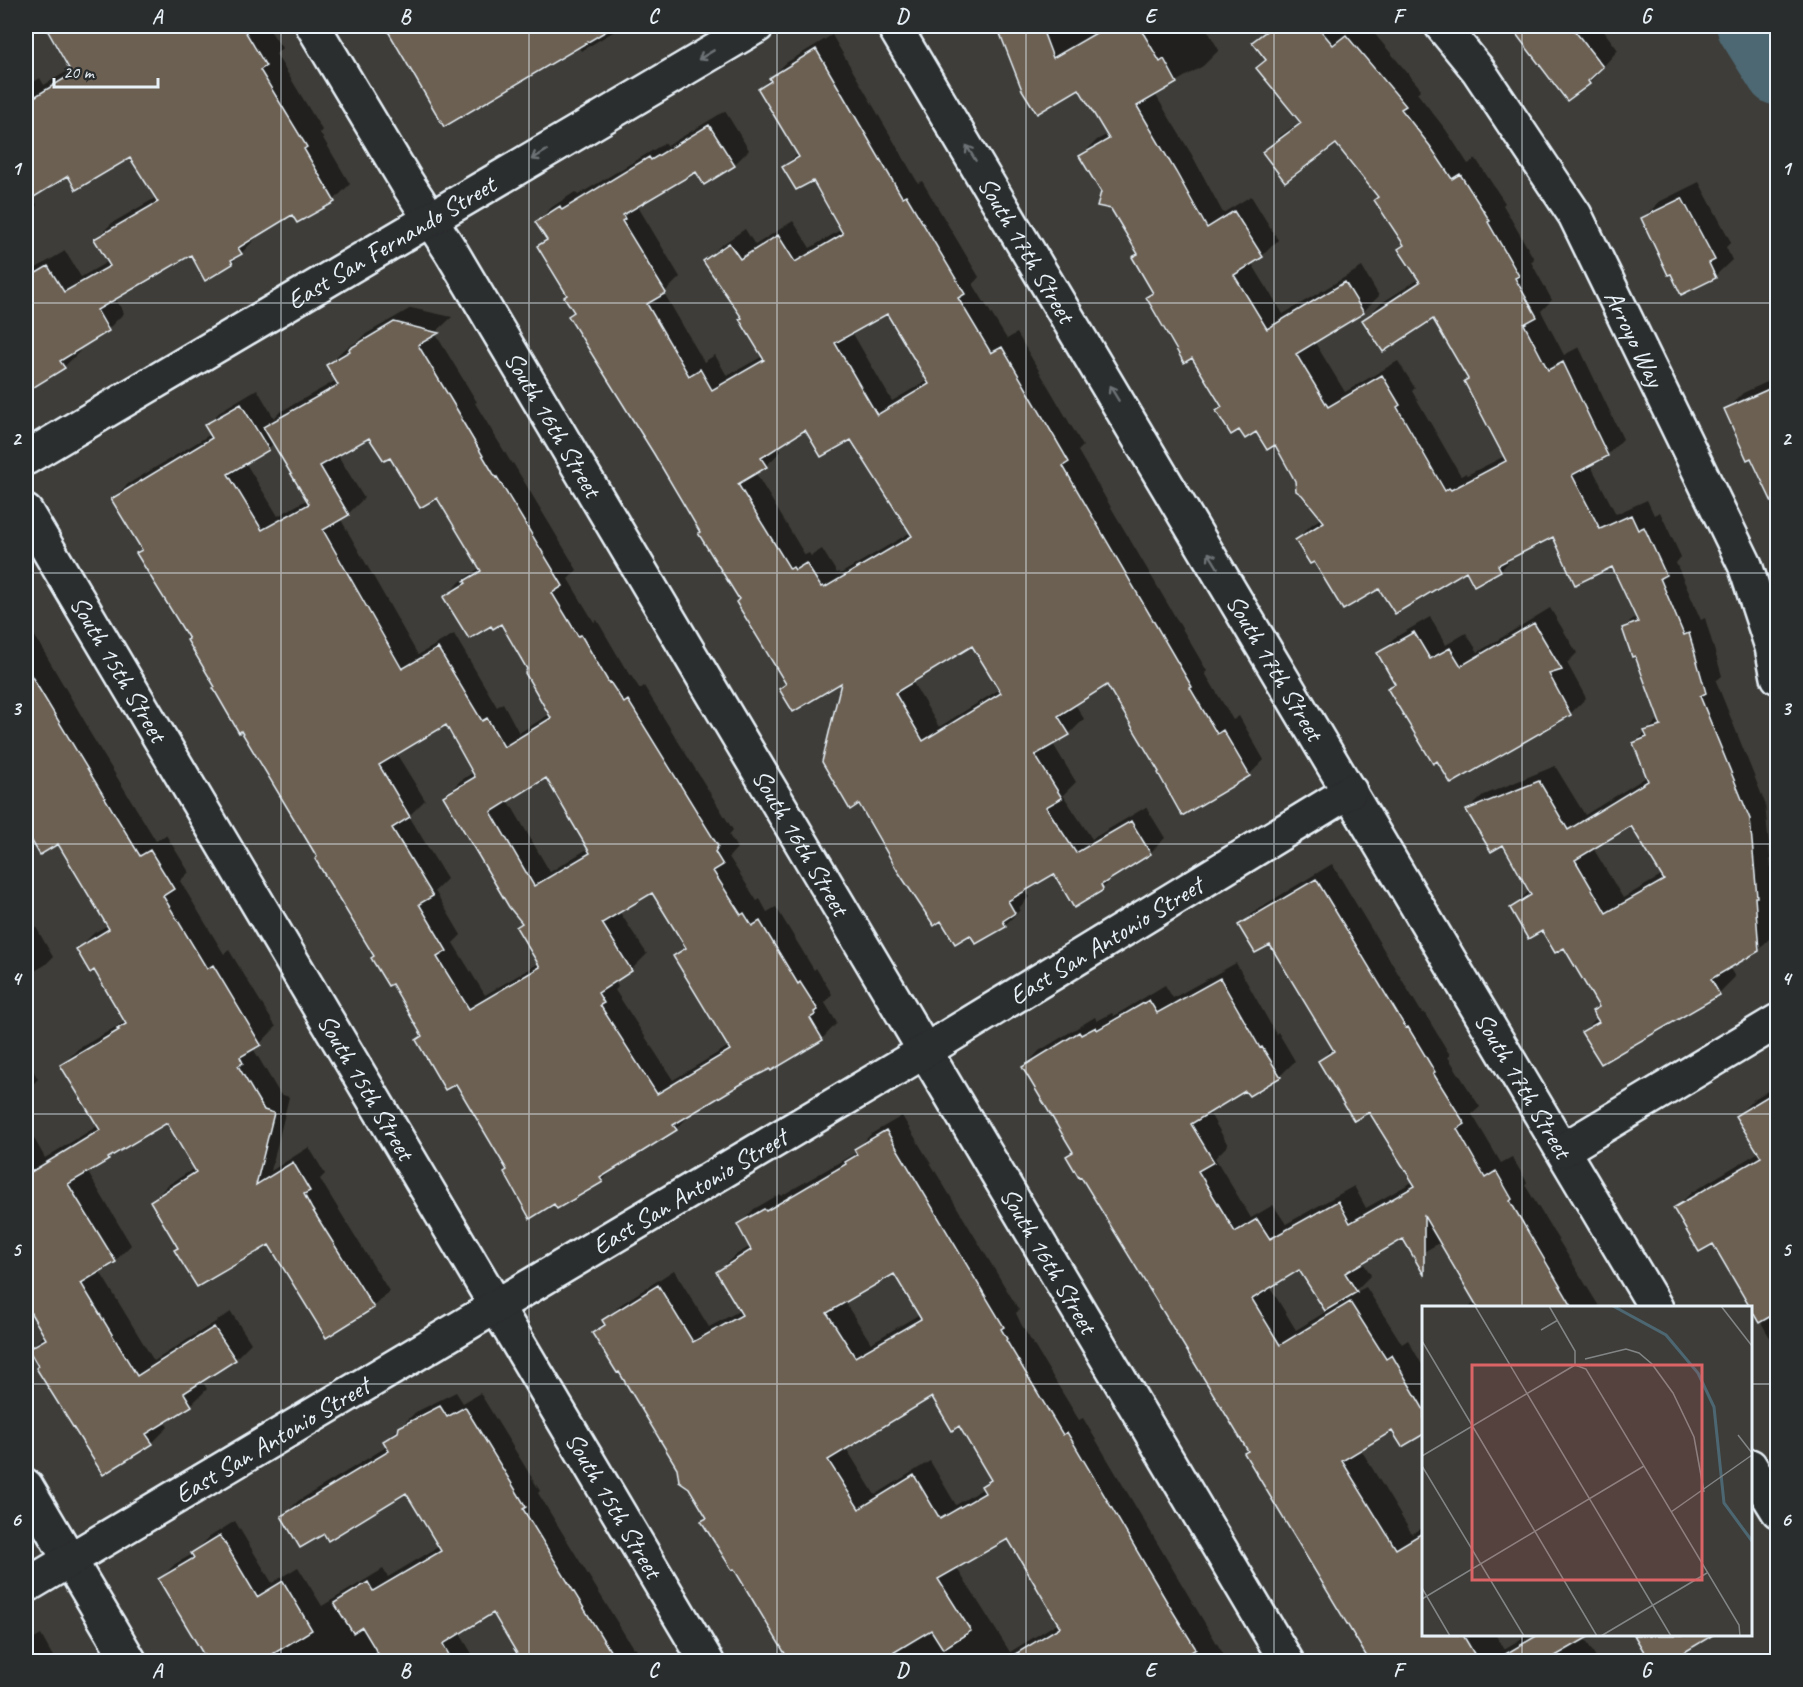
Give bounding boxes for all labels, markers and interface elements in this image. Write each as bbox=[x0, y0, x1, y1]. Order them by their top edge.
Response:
text: A bbox=[152, 4, 164, 29]
text: B bbox=[400, 4, 412, 29]
text: C bbox=[648, 4, 660, 29]
text: D bbox=[896, 4, 910, 29]
text: E bbox=[1145, 4, 1159, 29]
text: F bbox=[1393, 4, 1407, 29]
text: G bbox=[1641, 4, 1654, 29]
one-way arrow bbox=[698, 50, 715, 62]
scale bar bbox=[54, 51, 158, 89]
text: 20 m bbox=[63, 61, 96, 83]
one-way arrow bbox=[965, 145, 977, 162]
one-way arrow bbox=[531, 149, 548, 161]
text: 1 bbox=[12, 156, 23, 181]
text: 1 bbox=[1782, 156, 1793, 181]
street label: East San Fernando Street bbox=[281, 167, 504, 317]
street label: South 17th Street bbox=[970, 171, 1084, 331]
street label: Arroyo Way bbox=[1597, 284, 1673, 394]
street label: South 16th Street bbox=[497, 345, 610, 505]
one-way arrow bbox=[1107, 385, 1119, 402]
text: 2 bbox=[12, 426, 23, 451]
text: 2 bbox=[1782, 426, 1793, 451]
one-way arrow bbox=[1207, 552, 1219, 569]
street label: South 17th Street bbox=[1219, 589, 1332, 749]
street label: South 15th Street bbox=[62, 590, 176, 750]
text: 3 bbox=[12, 696, 23, 721]
text: 3 bbox=[1782, 696, 1793, 721]
street label: South 16th Street bbox=[745, 763, 858, 923]
street label: East San Antonio Street bbox=[1003, 867, 1212, 1013]
text: 4 bbox=[12, 966, 24, 991]
text: 4 bbox=[1782, 966, 1794, 991]
street label: South 17th Street bbox=[1467, 1006, 1580, 1166]
street label: South 15th Street bbox=[310, 1008, 423, 1168]
street label: East San Antonio Street bbox=[586, 1119, 796, 1262]
street label: South 16th Street bbox=[992, 1181, 1106, 1342]
text: 5 bbox=[12, 1237, 23, 1262]
text: 5 bbox=[1782, 1237, 1793, 1262]
inset map bbox=[1422, 1306, 1752, 1636]
street label: East San Antonio Street bbox=[169, 1368, 378, 1511]
street label: South 15th Street bbox=[558, 1426, 671, 1586]
text: 6 bbox=[11, 1507, 22, 1532]
text: 6 bbox=[1781, 1507, 1792, 1532]
text: A bbox=[152, 1658, 164, 1683]
text: B bbox=[400, 1658, 412, 1683]
text: C bbox=[648, 1658, 660, 1683]
text: D bbox=[896, 1658, 910, 1683]
text: E bbox=[1145, 1658, 1159, 1683]
text: F bbox=[1393, 1658, 1407, 1683]
text: G bbox=[1641, 1658, 1654, 1683]

